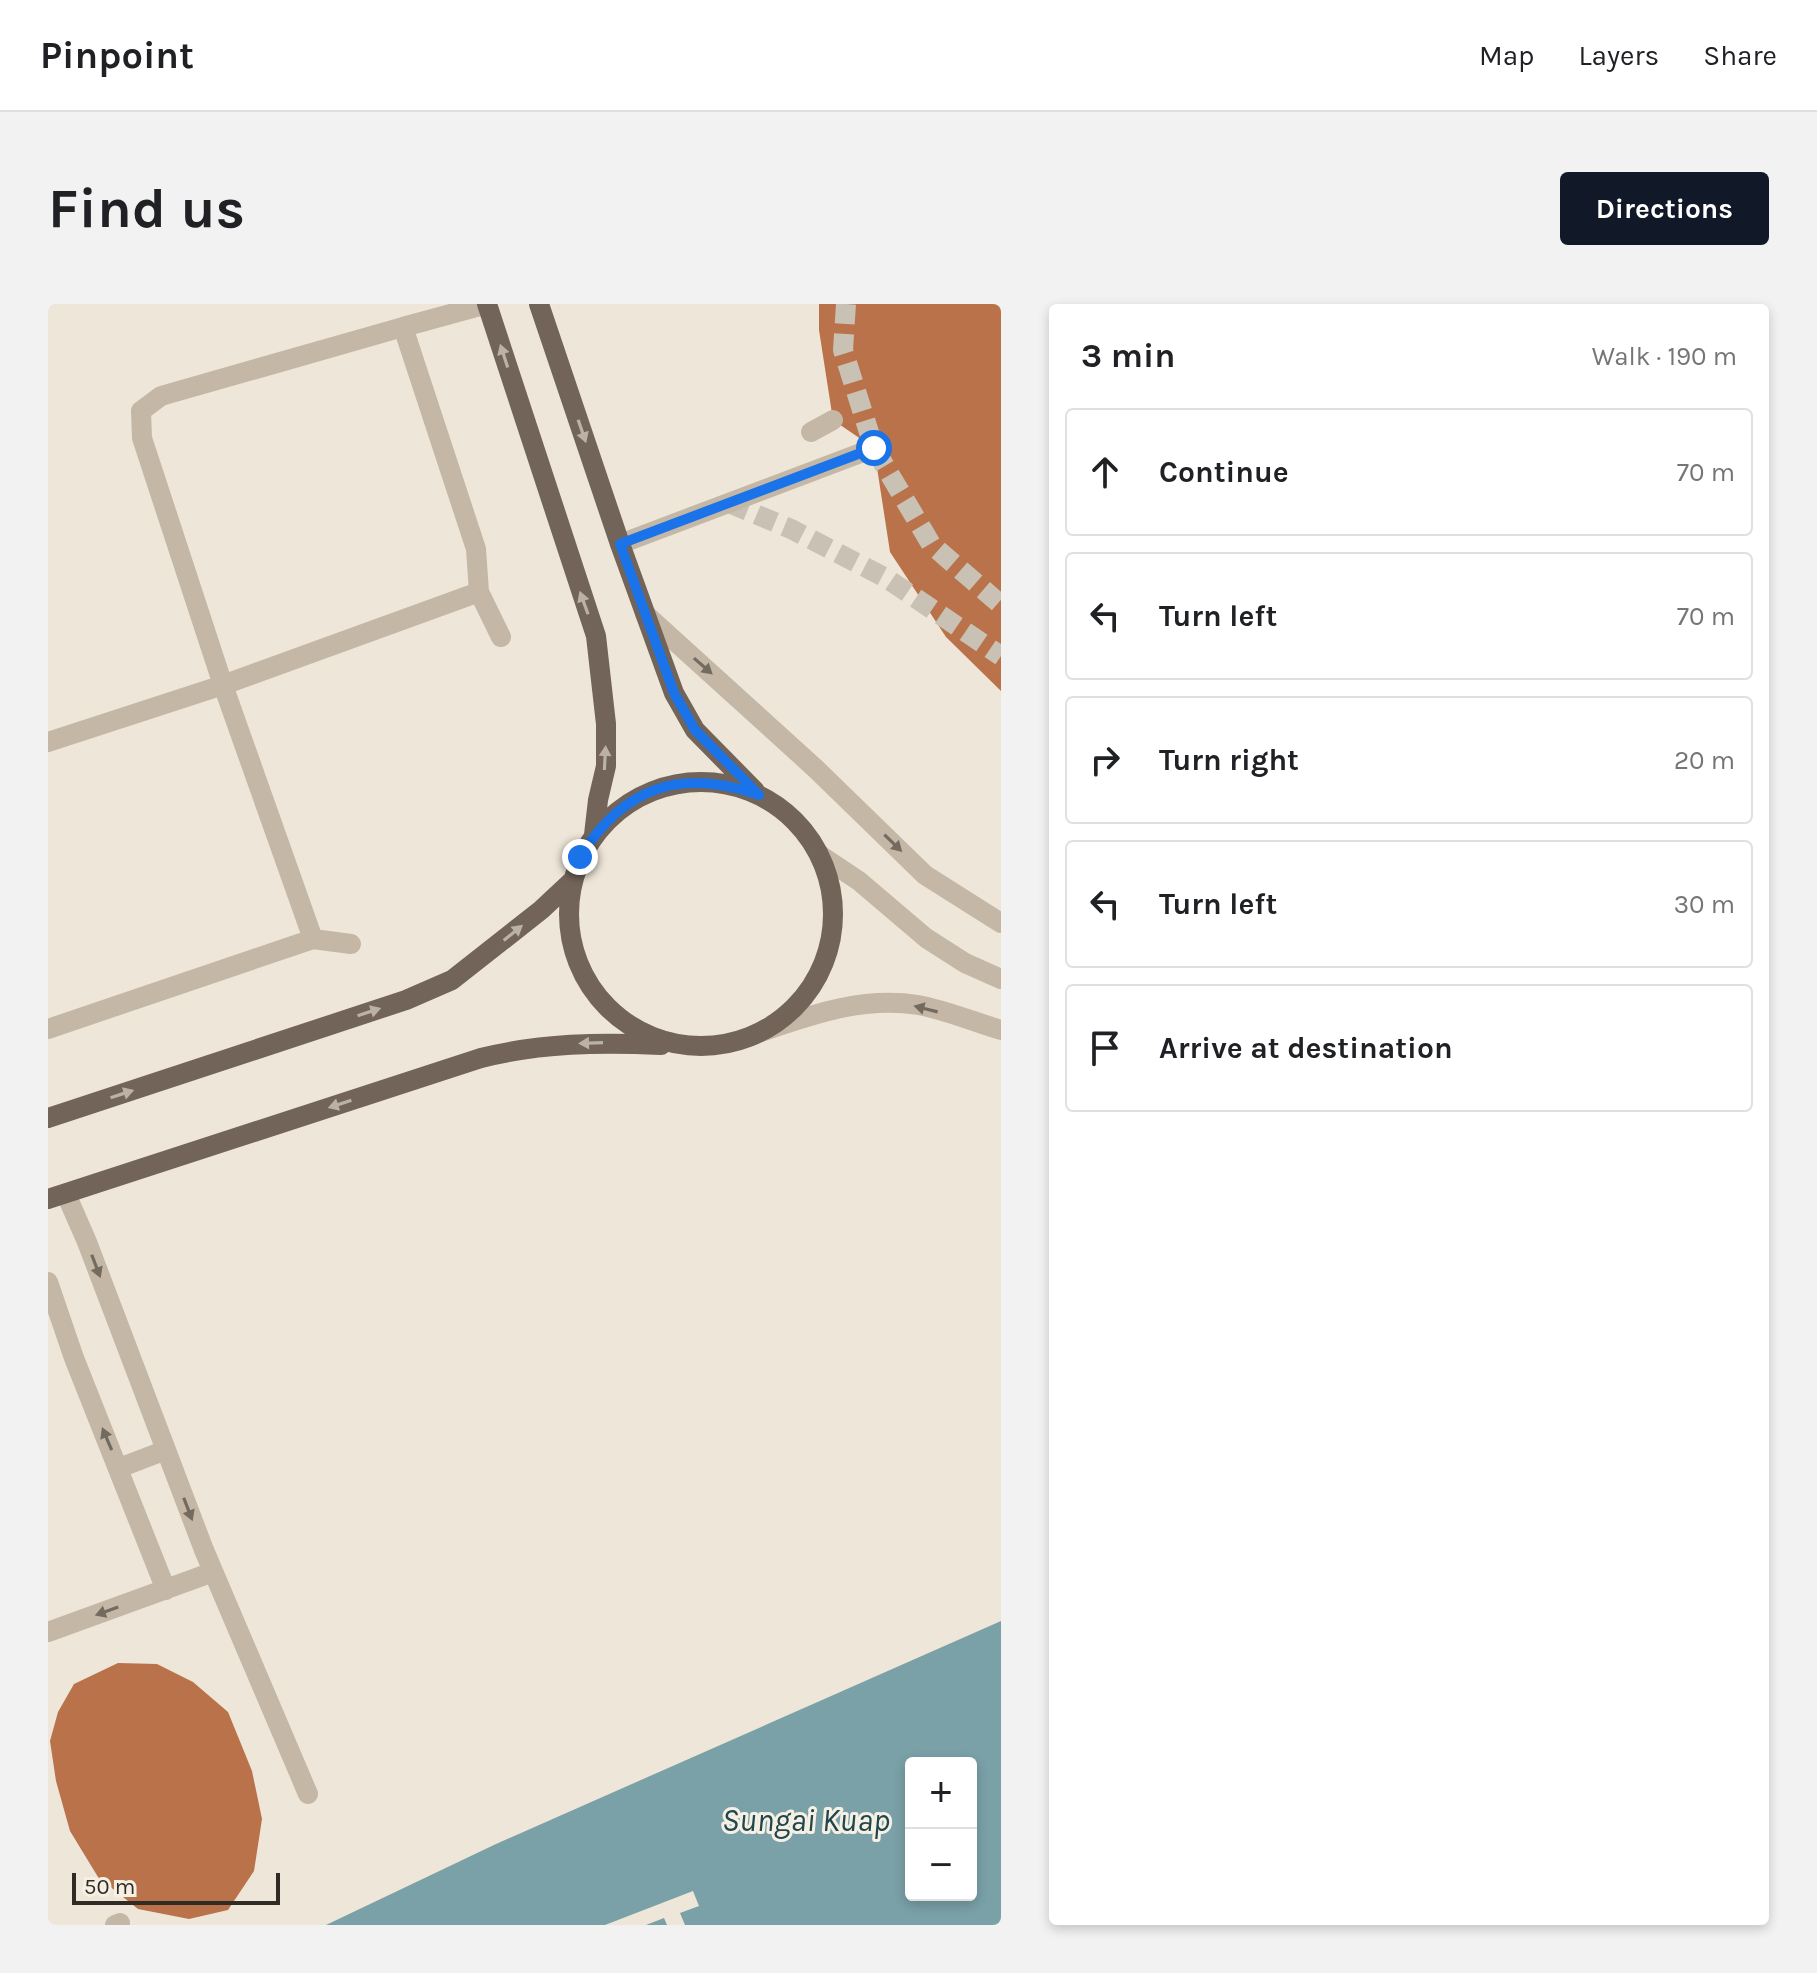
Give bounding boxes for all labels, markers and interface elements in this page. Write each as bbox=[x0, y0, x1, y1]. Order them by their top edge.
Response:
text: Pinpoint bbox=[40, 33, 194, 78]
text: Map bbox=[1479, 39, 1534, 72]
text: Layers bbox=[1578, 39, 1659, 72]
text: Share bbox=[1703, 39, 1777, 72]
button: Directions bbox=[1560, 172, 1769, 245]
text: Find us bbox=[48, 176, 245, 241]
text: 3 min bbox=[1081, 336, 1175, 376]
text: Walk · 190 m bbox=[1592, 341, 1737, 372]
one-way arrow bbox=[497, 344, 509, 368]
one-way arrow bbox=[577, 419, 589, 443]
route start bbox=[856, 430, 892, 466]
icon: ahead bbox=[1083, 450, 1127, 494]
text: Continue bbox=[1159, 454, 1289, 490]
text: 70 m bbox=[1677, 457, 1735, 488]
one-way arrow bbox=[577, 591, 590, 615]
icon: left bbox=[1083, 594, 1127, 638]
text: Turn left bbox=[1159, 598, 1277, 634]
text: 70 m bbox=[1677, 601, 1735, 632]
one-way arrow bbox=[692, 657, 712, 674]
icon: right bbox=[1083, 738, 1127, 782]
text: Turn right bbox=[1159, 742, 1299, 778]
one-way arrow bbox=[599, 745, 612, 770]
text: 20 m bbox=[1674, 745, 1735, 776]
one-way arrow bbox=[883, 834, 902, 852]
route end bbox=[562, 839, 598, 875]
icon: left bbox=[1083, 882, 1127, 926]
text: Turn left bbox=[1159, 886, 1277, 922]
text: 30 m bbox=[1674, 889, 1735, 920]
one-way arrow bbox=[503, 925, 523, 942]
one-way arrow bbox=[914, 1002, 939, 1014]
one-way arrow bbox=[357, 1006, 381, 1018]
icon: arrive bbox=[1083, 1026, 1127, 1070]
text: Arrive at destination bbox=[1159, 1030, 1453, 1066]
one-way arrow bbox=[578, 1037, 603, 1050]
one-way arrow bbox=[110, 1087, 134, 1099]
one-way arrow bbox=[328, 1098, 352, 1111]
one-way arrow bbox=[90, 1254, 103, 1278]
one-way arrow bbox=[100, 1427, 113, 1451]
one-way arrow bbox=[182, 1497, 195, 1521]
one-way arrow bbox=[95, 1605, 119, 1618]
map controls bbox=[905, 1757, 977, 1901]
button: + bbox=[905, 1757, 977, 1829]
water label: Sungai Kuap bbox=[722, 1802, 890, 1839]
button: − bbox=[905, 1829, 977, 1901]
scale bar bbox=[72, 1869, 280, 1905]
text: 50 m bbox=[84, 1874, 135, 1900]

